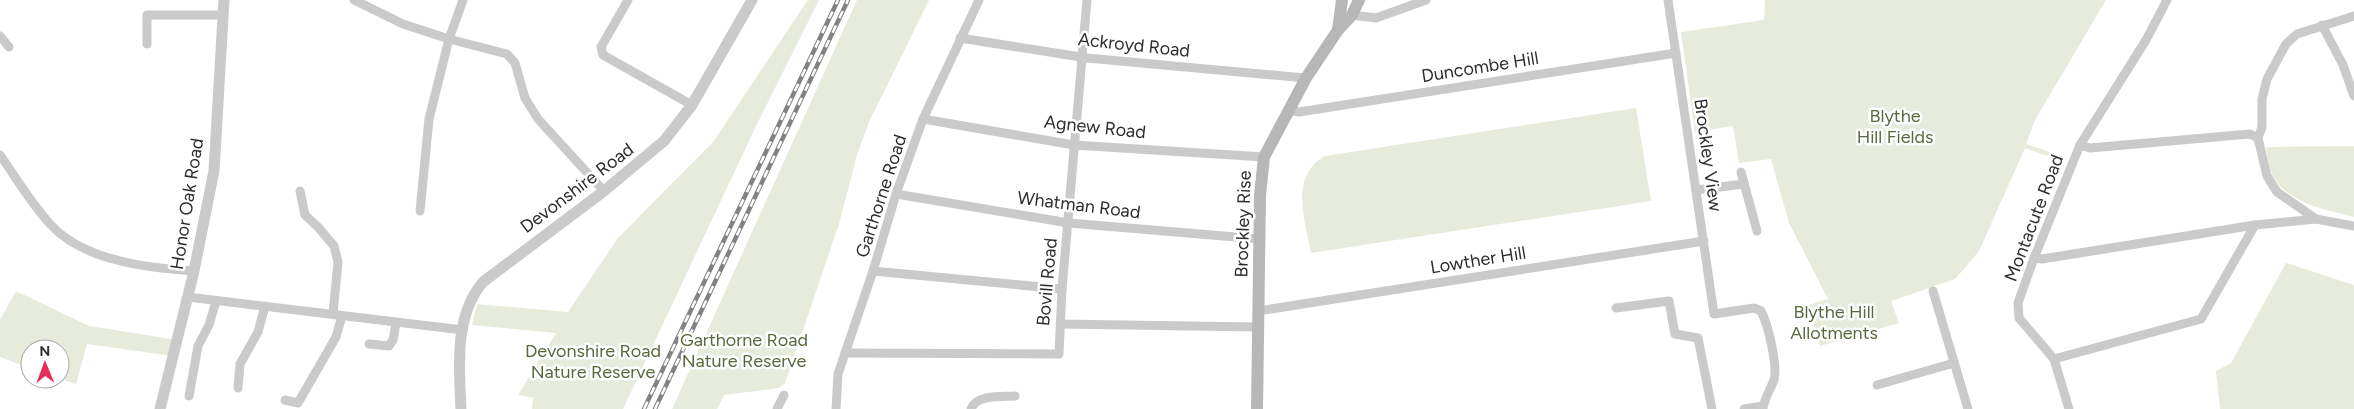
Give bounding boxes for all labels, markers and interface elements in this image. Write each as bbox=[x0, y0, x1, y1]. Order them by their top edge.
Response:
street label: Ackroyd Road bbox=[1077, 28, 1191, 62]
street label: Duncombe Hill bbox=[1420, 47, 1540, 87]
street label: Brockley View bbox=[1689, 97, 1727, 213]
park label: Blythe Hill Fields bbox=[1857, 105, 1933, 148]
street label: Agnew Road bbox=[1043, 111, 1147, 143]
street label: Garthorne Road bbox=[851, 132, 911, 260]
street label: Honor Oak Road bbox=[166, 137, 208, 271]
street label: Devonshire Road bbox=[516, 138, 638, 238]
street label: Montacute Road bbox=[2000, 152, 2068, 284]
street label: Brockley Rise bbox=[1230, 170, 1256, 278]
street label: Whatman Road bbox=[1016, 187, 1142, 223]
street label: Bovill Road bbox=[1032, 237, 1062, 327]
street label: Lowther Hill bbox=[1429, 242, 1527, 278]
park label: Blythe Hill Allotments bbox=[1790, 301, 1878, 344]
park label: Garthorne Road Nature Reserve bbox=[680, 329, 808, 372]
north arrow bbox=[20, 339, 70, 389]
park label: Devonshire Road Nature Reserve bbox=[525, 340, 661, 383]
text: N bbox=[39, 343, 50, 360]

